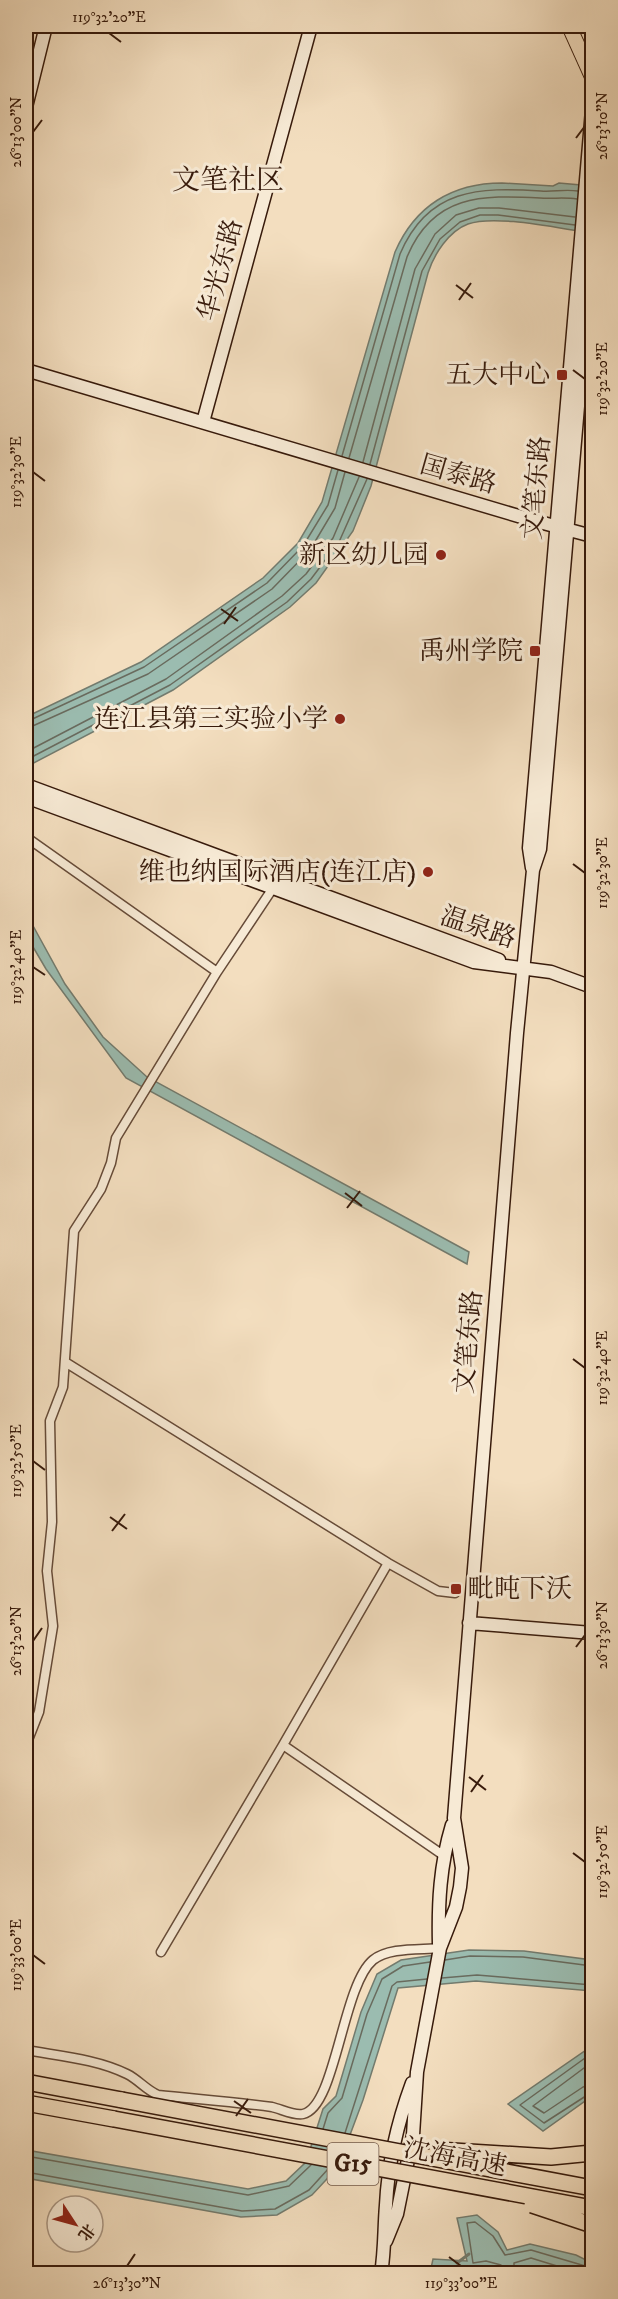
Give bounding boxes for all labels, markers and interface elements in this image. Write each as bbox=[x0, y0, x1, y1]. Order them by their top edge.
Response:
text: 119°32'20"E bbox=[72, 8, 146, 27]
text: 26°13'10"N bbox=[593, 92, 612, 160]
text: 26°13'00"N bbox=[7, 97, 26, 167]
district label: 文笔社区 bbox=[172, 163, 284, 198]
street label: 华光东路 bbox=[192, 215, 250, 325]
text: 119°32'20"E bbox=[593, 342, 612, 416]
place label: 五大中心 bbox=[446, 359, 550, 392]
marker: 五大中心 bbox=[555, 368, 569, 382]
street label: 文笔东路 bbox=[516, 435, 558, 541]
text: 119°32'30"E bbox=[7, 436, 26, 508]
street label: 国泰路 bbox=[416, 448, 500, 502]
place label: 新区幼儿园 bbox=[299, 539, 429, 572]
marker: 新区幼儿园 bbox=[434, 548, 448, 562]
place label: 禹州学院 bbox=[419, 635, 523, 668]
marker: 禹州学院 bbox=[528, 644, 542, 658]
place label: 连江县第三实验小学 bbox=[94, 703, 328, 736]
marker: 连江县第三实验小学 bbox=[333, 712, 347, 726]
text: 119°32'30"E bbox=[593, 837, 612, 909]
place label: 维也纳国际酒店(连江店) bbox=[139, 856, 416, 889]
marker: 维也纳国际酒店(连江店) bbox=[421, 865, 435, 879]
street label: 温泉路 bbox=[436, 900, 520, 956]
text: 119°32'40"E bbox=[7, 929, 26, 1004]
street label: 文笔东路 bbox=[448, 1289, 490, 1395]
text: 119°32'40"E bbox=[593, 1330, 612, 1405]
text: 119°32'50"E bbox=[7, 1424, 26, 1498]
place label: 毗旽下沃 bbox=[468, 1573, 572, 1606]
marker: 毗旽下沃 bbox=[449, 1582, 463, 1596]
text: 26°13'30"N bbox=[593, 1601, 612, 1669]
text: 26°13'20"N bbox=[7, 1606, 26, 1676]
text: 119°32'50"E bbox=[593, 1825, 612, 1899]
text: 119°33'00"E bbox=[7, 1918, 26, 1991]
street label: 沈海高速 bbox=[401, 2132, 509, 2184]
road number: G15 bbox=[328, 2143, 378, 2185]
north arrow bbox=[45, 2194, 105, 2254]
text: 北 bbox=[74, 2220, 99, 2245]
text: 26°13'30"N bbox=[93, 2274, 161, 2293]
text: 119°33'00"E bbox=[425, 2274, 498, 2293]

